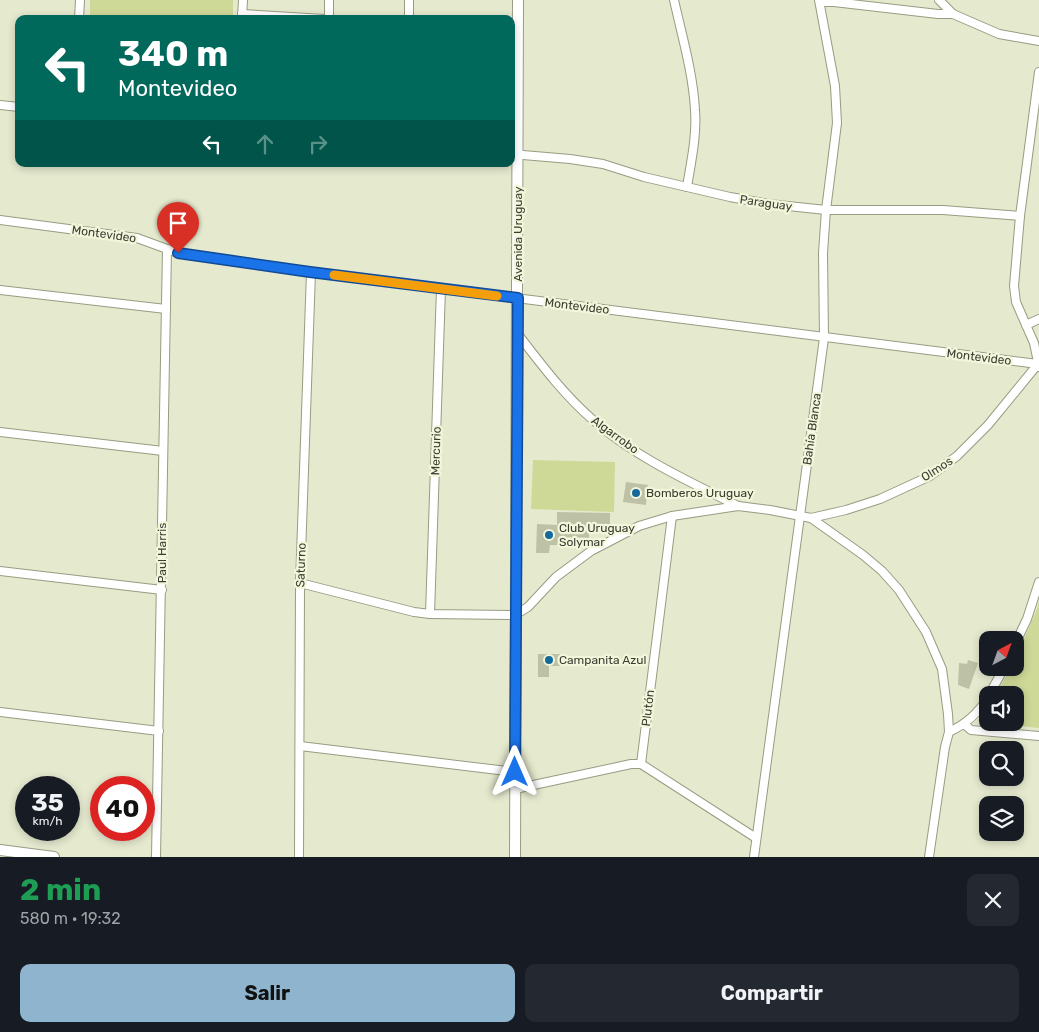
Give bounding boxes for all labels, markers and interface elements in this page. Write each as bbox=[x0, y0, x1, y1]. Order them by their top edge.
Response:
text: 340 m bbox=[118, 33, 228, 75]
icon: left bbox=[35, 35, 100, 100]
text: Montevideo bbox=[118, 75, 237, 102]
icon: left bbox=[198, 130, 226, 158]
icon: ahead bbox=[251, 130, 279, 158]
icon: right bbox=[304, 130, 332, 158]
street label: Avenida Uruguay bbox=[511, 186, 525, 282]
street label: Paraguay bbox=[739, 192, 793, 214]
pin bbox=[157, 202, 199, 253]
icon: arrive bbox=[164, 209, 192, 237]
street label: Montevideo bbox=[71, 223, 137, 245]
street label: Montevideo bbox=[544, 295, 610, 317]
street label: Montevideo bbox=[946, 346, 1012, 368]
street label: Bahía Blanca bbox=[800, 392, 824, 466]
street label: Algarrobo bbox=[589, 413, 641, 457]
street label: Mercurio bbox=[428, 426, 444, 476]
street label: Olmos bbox=[919, 454, 955, 484]
place label: Bomberos Uruguay bbox=[646, 486, 754, 500]
marker: Bomberos Uruguay bbox=[630, 487, 642, 499]
place label: Club Uruguay Solymar bbox=[559, 521, 635, 549]
street label: Paul Harris bbox=[155, 523, 169, 583]
marker: Club Uruguay Solymar bbox=[543, 529, 555, 541]
street label: Saturno bbox=[293, 542, 309, 588]
north arrow bbox=[979, 631, 1024, 676]
map controls bbox=[979, 631, 1024, 841]
place label: Campanita Azul bbox=[559, 653, 647, 667]
marker: Campanita Azul bbox=[543, 654, 555, 666]
button: sound bbox=[979, 686, 1024, 731]
street label: Plutón bbox=[639, 689, 657, 727]
button: search bbox=[979, 741, 1024, 786]
position arrow bbox=[488, 745, 540, 797]
speed limit sign: 40 bbox=[90, 776, 155, 841]
text: 35 bbox=[31, 788, 64, 817]
button: layers bbox=[979, 796, 1024, 841]
text: km/h bbox=[33, 814, 62, 828]
text: 2 min bbox=[20, 872, 101, 908]
button: close bbox=[967, 874, 1019, 926]
text: 580 m · 19:32 bbox=[20, 909, 121, 928]
button: Salir bbox=[20, 964, 515, 1022]
button: Compartir bbox=[525, 964, 1019, 1022]

